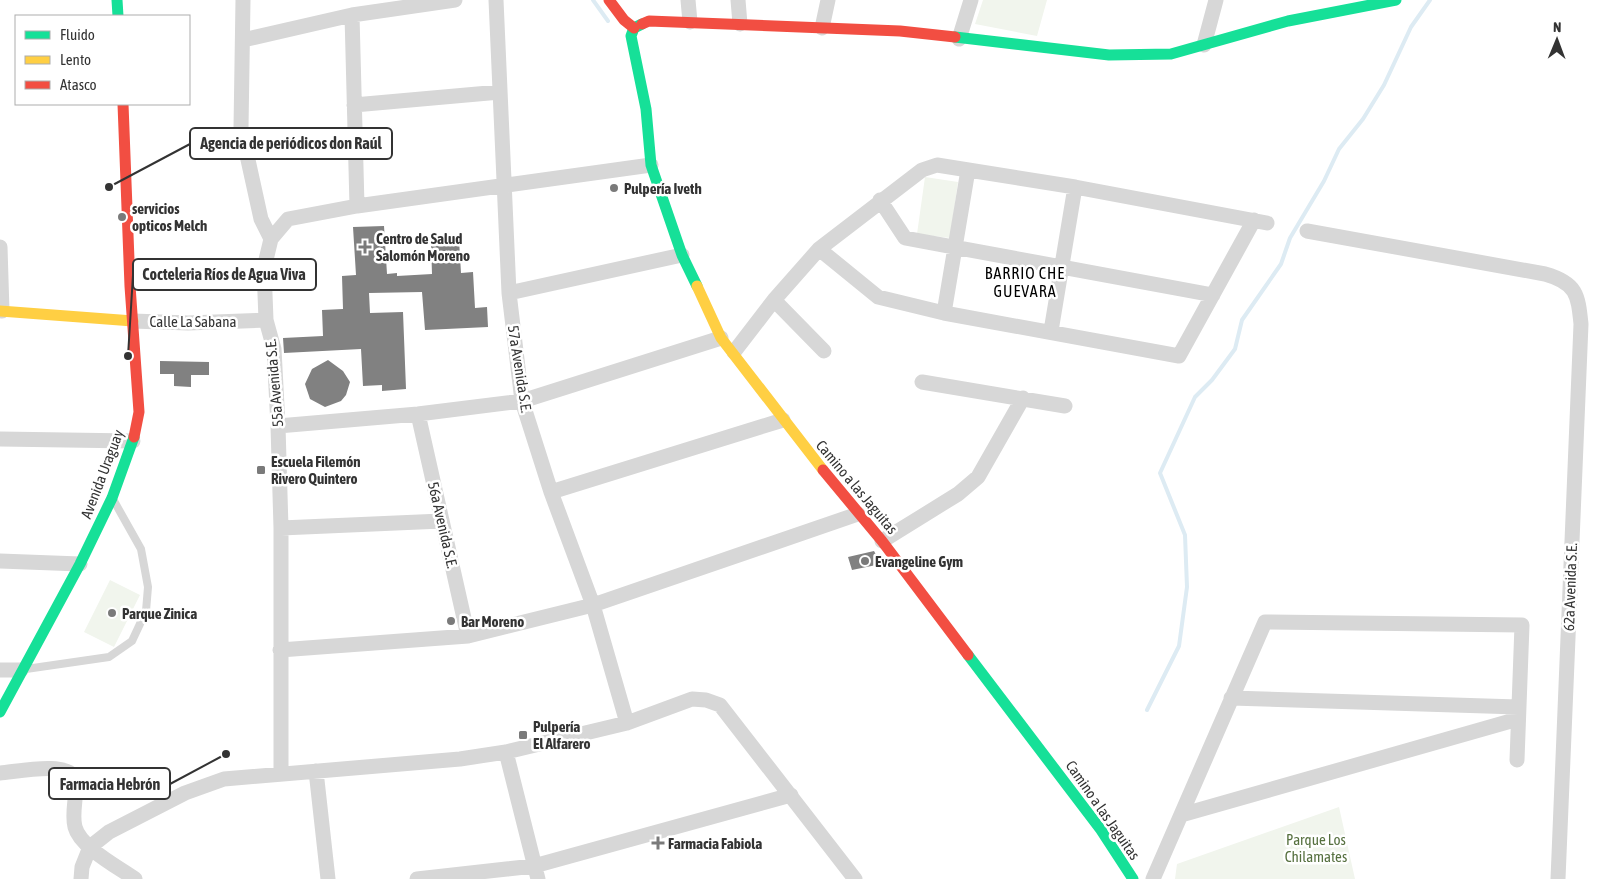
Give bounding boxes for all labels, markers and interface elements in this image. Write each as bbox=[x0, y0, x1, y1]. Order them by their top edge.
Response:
legend bbox=[15, 15, 190, 105]
north arrow bbox=[1532, 15, 1582, 65]
text: N bbox=[1553, 19, 1561, 35]
text: Fluido bbox=[60, 26, 95, 43]
text: Lento bbox=[60, 51, 91, 68]
text: Atasco bbox=[60, 76, 97, 93]
callout: Agencia de periódicos don Raúl bbox=[190, 128, 392, 159]
text: Agencia de periódicos don Raúl bbox=[199, 134, 382, 152]
place label: Pulpería Iveth bbox=[624, 180, 702, 197]
marker: Pulpería Iveth bbox=[608, 182, 620, 194]
place label: servicios opticos Melch bbox=[132, 200, 207, 234]
marker: servicios opticos Melch bbox=[116, 211, 128, 223]
place label: Centro de Salud Salomón Moreno bbox=[376, 230, 470, 264]
marker: Centro de Salud Salomón Moreno bbox=[358, 240, 372, 254]
callout: Cocteleria Ríos de Agua Viva bbox=[133, 259, 316, 290]
district label: BARRIO CHE GUEVARA bbox=[985, 264, 1065, 300]
text: Cocteleria Ríos de Agua Viva bbox=[142, 265, 306, 283]
street label: Calle La Sabana bbox=[150, 313, 236, 330]
street label: 57a Avenida S.E. bbox=[505, 324, 535, 414]
street label: 55a Avenida S.E. bbox=[262, 338, 286, 428]
street label: Avenida Uraguay bbox=[77, 427, 127, 521]
street label: Camino a las Jaguitas bbox=[813, 437, 901, 537]
place label: Escuela Filemón Rivero Quintero bbox=[271, 453, 361, 487]
marker: Escuela Filemón Rivero Quintero bbox=[255, 464, 267, 476]
street label: 56a Avenida S.E. bbox=[425, 480, 461, 570]
street label: 62a Avenida S.E. bbox=[1560, 542, 1580, 631]
place label: Evangeline Gym bbox=[875, 553, 963, 570]
marker: Evangeline Gym bbox=[859, 555, 871, 567]
place label: Parque Zinica bbox=[122, 605, 197, 622]
marker: Parque Zinica bbox=[106, 607, 118, 619]
place label: Bar Moreno bbox=[461, 613, 524, 630]
marker: Bar Moreno bbox=[445, 615, 457, 627]
place label: Pulpería El Alfarero bbox=[533, 718, 591, 752]
marker: Pulpería El Alfarero bbox=[517, 729, 529, 741]
street label: Camino a las Jaguitas bbox=[1062, 757, 1144, 863]
callout: Farmacia Hebrón bbox=[49, 768, 170, 799]
text: Farmacia Hebrón bbox=[60, 775, 161, 793]
park label: Parque Los Chilamates bbox=[1285, 831, 1347, 865]
place label: Farmacia Fabiola bbox=[668, 835, 762, 852]
marker: Farmacia Fabiola bbox=[652, 837, 664, 849]

